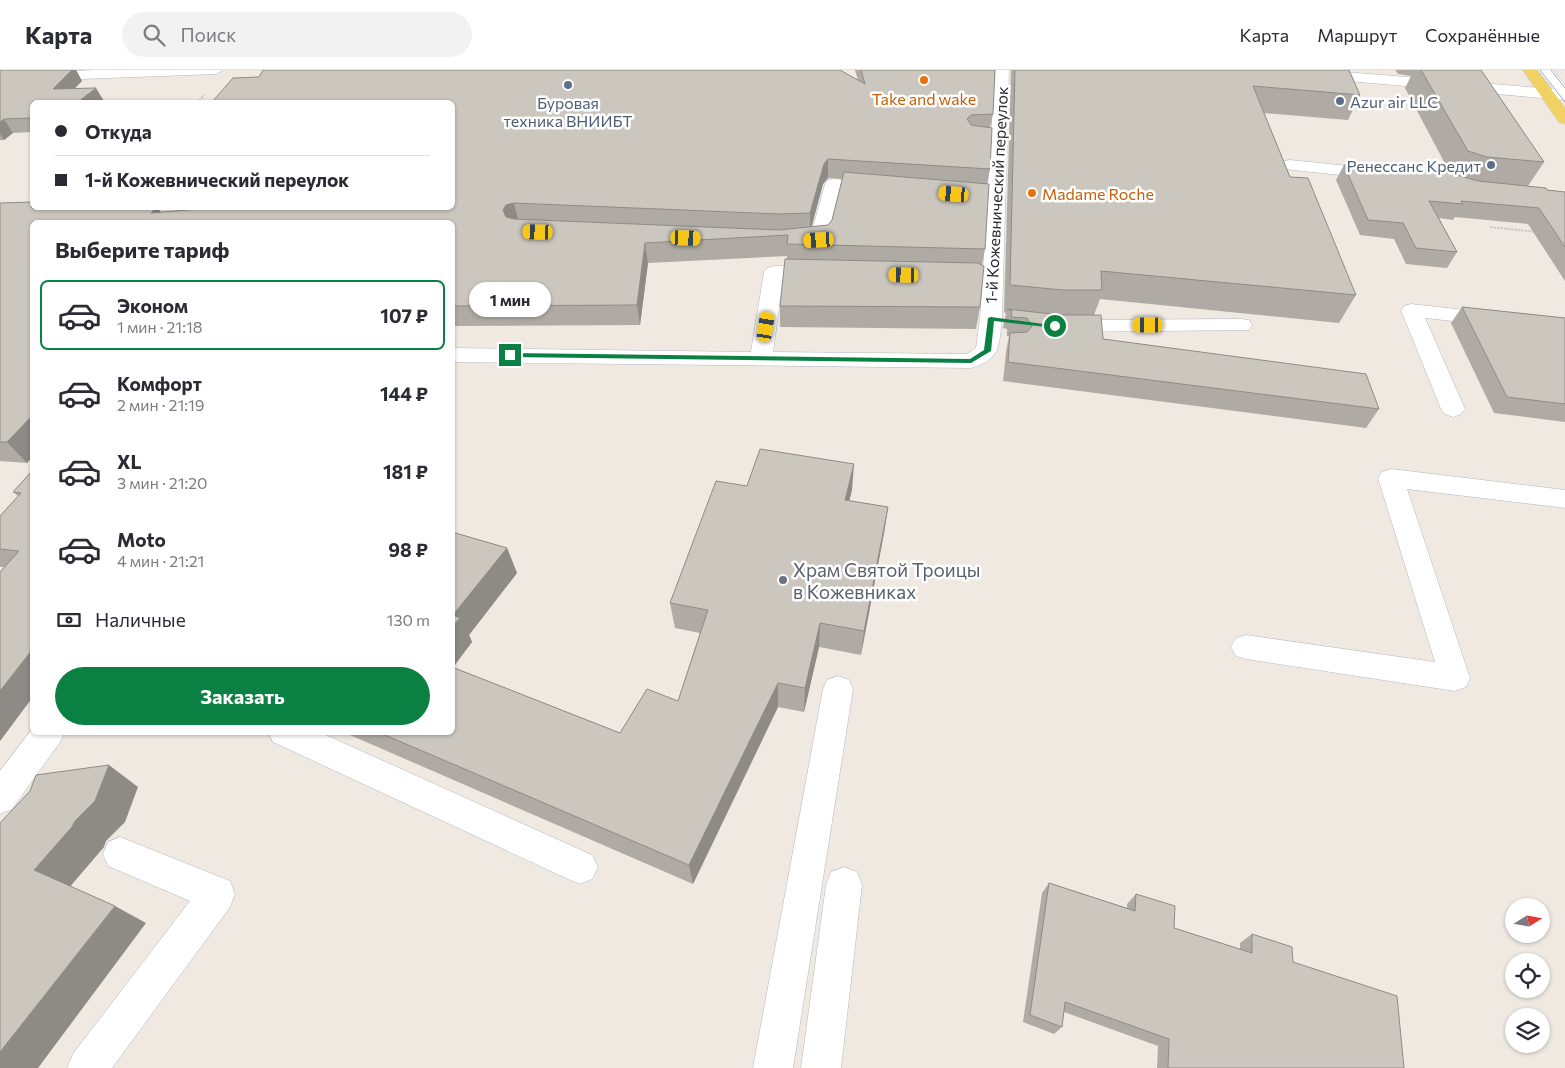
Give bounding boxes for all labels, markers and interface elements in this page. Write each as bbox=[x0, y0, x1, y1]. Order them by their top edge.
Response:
search box bbox=[122, 12, 472, 57]
text: Карта bbox=[25, 20, 92, 49]
icon: search bbox=[140, 21, 168, 49]
text: Поиск bbox=[180, 23, 236, 46]
text: Карта bbox=[1240, 24, 1289, 46]
text: Маршрут bbox=[1317, 24, 1397, 46]
text: Сохранённые bbox=[1425, 24, 1540, 46]
marker: Take and wake bbox=[918, 74, 930, 86]
marker: Буровая техника ВНИИБТ bbox=[562, 79, 574, 91]
street label: 1-й Кожевнический переулок bbox=[981, 85, 1011, 304]
place label: Take and wake bbox=[872, 89, 976, 108]
place label: Azur air LLC bbox=[1350, 92, 1438, 111]
place label: Буровая техника ВНИИБТ bbox=[503, 93, 633, 130]
marker: Azur air LLC bbox=[1334, 95, 1346, 107]
text: Откуда bbox=[85, 120, 152, 143]
place label: Ренессанс Кредит bbox=[1346, 156, 1481, 175]
marker: Ренессанс Кредит bbox=[1485, 159, 1497, 171]
text: 1-й Кожевнический переулок bbox=[85, 168, 349, 191]
place label: Madame Roche bbox=[1042, 184, 1154, 203]
car bbox=[938, 185, 969, 203]
marker: Madame Roche bbox=[1026, 187, 1038, 199]
car bbox=[522, 224, 553, 240]
car bbox=[670, 230, 701, 246]
car bbox=[803, 232, 834, 248]
text: Выберите тариф bbox=[55, 236, 229, 263]
car bbox=[888, 267, 919, 283]
callout: 1 мин bbox=[469, 282, 551, 318]
text: 1 мин bbox=[490, 290, 530, 309]
icon: car bbox=[57, 293, 102, 338]
text: Эконом bbox=[117, 294, 188, 317]
text: 107 ₽ bbox=[380, 304, 428, 327]
car bbox=[756, 311, 775, 343]
route start bbox=[1044, 315, 1066, 337]
text: 1 мин · 21:18 bbox=[117, 317, 203, 336]
car bbox=[1133, 318, 1163, 333]
route end bbox=[499, 344, 521, 366]
icon: car bbox=[57, 371, 102, 416]
text: Комфорт bbox=[117, 372, 202, 395]
text: 144 ₽ bbox=[380, 382, 428, 405]
text: 2 мин · 21:19 bbox=[117, 395, 205, 414]
icon: car bbox=[57, 449, 102, 494]
text: XL bbox=[117, 450, 142, 473]
text: 181 ₽ bbox=[383, 460, 428, 483]
text: 3 мин · 21:20 bbox=[117, 473, 208, 492]
icon: car bbox=[57, 527, 102, 572]
text: Moto bbox=[117, 528, 166, 551]
text: 98 ₽ bbox=[388, 538, 428, 561]
text: 4 мин · 21:21 bbox=[117, 551, 204, 570]
place label: Храм Святой Троицы в Кожевниках bbox=[793, 558, 981, 603]
marker: Храм Святой Троицы в Кожевниках bbox=[777, 574, 789, 586]
icon: cash bbox=[55, 606, 83, 634]
text: Наличные bbox=[95, 608, 186, 631]
text: 130 m bbox=[387, 610, 430, 629]
button: Заказать bbox=[55, 667, 430, 725]
north arrow bbox=[1505, 898, 1550, 942]
map controls bbox=[1505, 898, 1550, 1053]
button: locate bbox=[1505, 953, 1550, 998]
button: layers bbox=[1505, 1008, 1550, 1053]

